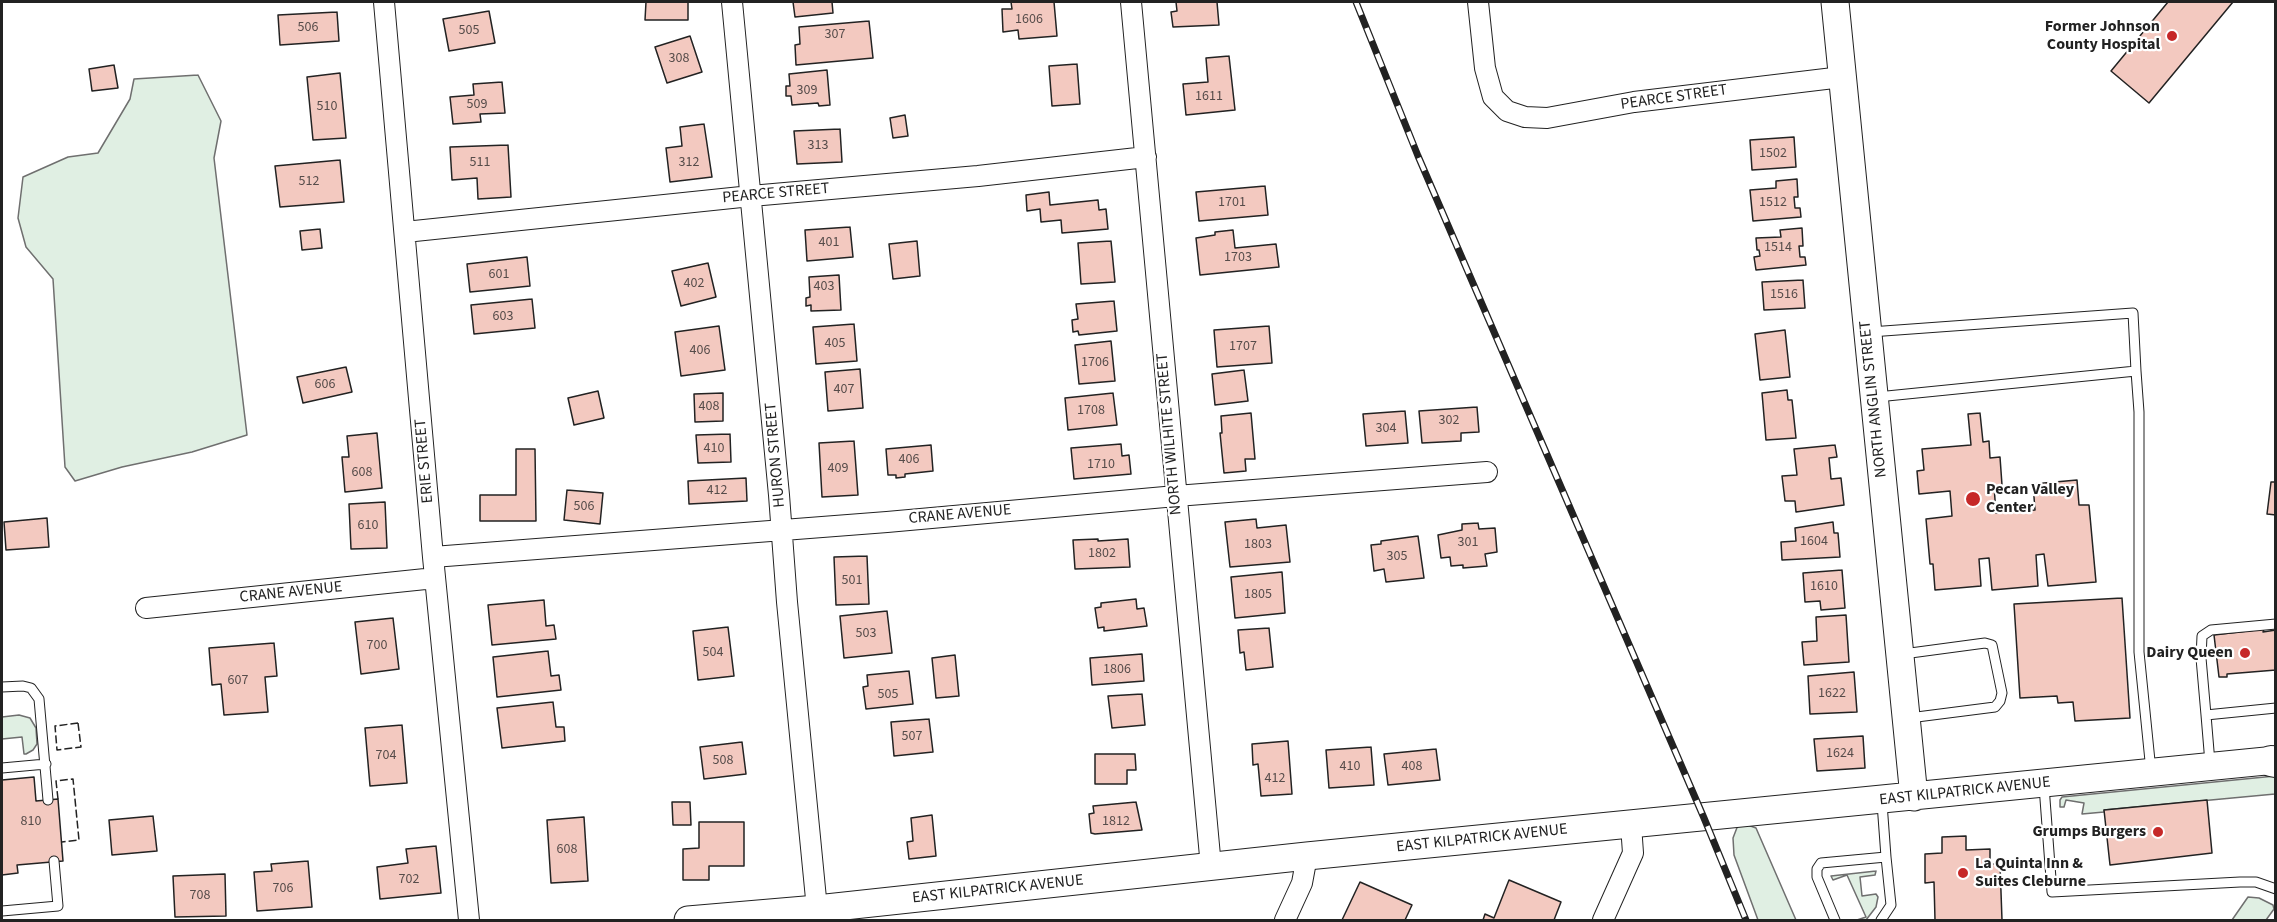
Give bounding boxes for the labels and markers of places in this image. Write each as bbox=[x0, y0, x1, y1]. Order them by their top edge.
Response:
place label: Former Johnson County Hospital bbox=[2045, 17, 2160, 55]
marker: Former Johnson County Hospital bbox=[2165, 29, 2179, 43]
place label: Pecan Valley Center bbox=[1986, 480, 2074, 518]
marker: Pecan Valley Center bbox=[1964, 490, 1982, 508]
place label: Dairy Queen bbox=[2146, 643, 2233, 663]
marker: Dairy Queen bbox=[2238, 646, 2252, 660]
place label: Grumps Burgers bbox=[2032, 822, 2146, 842]
marker: Grumps Burgers bbox=[2151, 825, 2165, 839]
place label: La Quinta Inn & Suites Cleburne bbox=[1975, 854, 2086, 892]
marker: La Quinta Inn & Suites Cleburne bbox=[1956, 866, 1970, 880]

